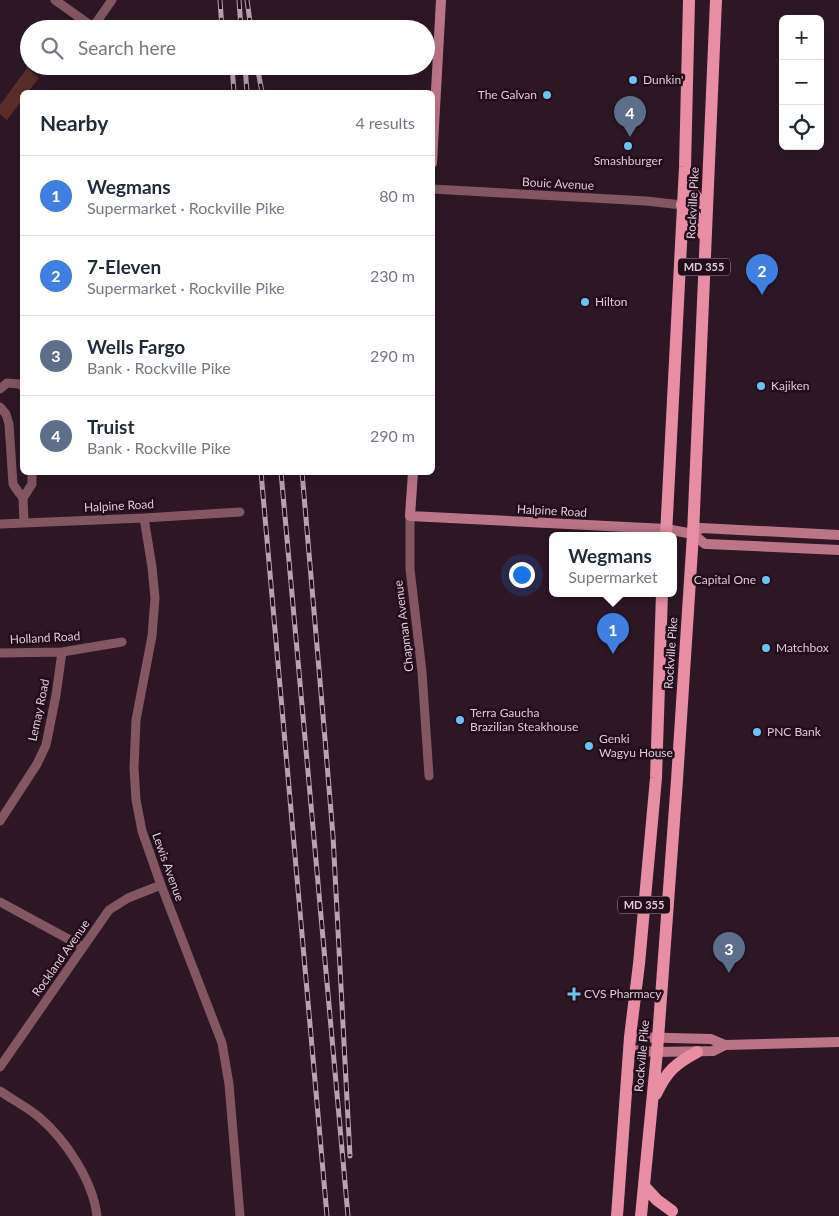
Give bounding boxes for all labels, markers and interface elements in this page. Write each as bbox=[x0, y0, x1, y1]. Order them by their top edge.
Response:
map controls bbox=[779, 15, 824, 150]
button: + bbox=[779, 15, 824, 60]
search box bbox=[20, 20, 435, 75]
icon: search bbox=[38, 34, 66, 62]
text: Search here bbox=[78, 36, 176, 59]
button: − bbox=[779, 60, 824, 105]
place label: Dunkin' bbox=[643, 72, 683, 87]
marker: Dunkin' bbox=[627, 74, 639, 86]
place label: The Galvan bbox=[478, 87, 537, 102]
marker: The Galvan bbox=[541, 89, 553, 101]
pin: 4 bbox=[614, 96, 646, 137]
button: locate bbox=[779, 105, 824, 150]
text: Nearby bbox=[40, 110, 108, 135]
text: 4 results bbox=[355, 113, 415, 132]
marker: Smashburger bbox=[622, 140, 634, 152]
place label: Smashburger bbox=[594, 153, 663, 168]
street label: Rockville Pike bbox=[683, 167, 702, 239]
street label: Bouic Avenue bbox=[522, 174, 594, 193]
text: Wegmans bbox=[87, 175, 171, 198]
text: 1 bbox=[51, 186, 61, 205]
text: 80 m bbox=[379, 186, 415, 205]
text: Supermarket · Rockville Pike bbox=[87, 198, 285, 217]
pin: 2 bbox=[746, 254, 778, 295]
text: 7-Eleven bbox=[87, 255, 161, 278]
road number: MD 355 bbox=[678, 258, 730, 276]
text: 2 bbox=[51, 266, 61, 285]
text: 230 m bbox=[370, 266, 415, 285]
text: Supermarket · Rockville Pike bbox=[87, 278, 285, 297]
place label: Hilton bbox=[595, 294, 628, 309]
marker: Hilton bbox=[579, 296, 591, 308]
text: Wells Fargo bbox=[87, 335, 185, 358]
text: 3 bbox=[51, 346, 61, 365]
text: 290 m bbox=[370, 346, 415, 365]
text: Bank · Rockville Pike bbox=[87, 358, 231, 377]
place label: Kajiken bbox=[771, 378, 809, 393]
marker: Kajiken bbox=[755, 380, 767, 392]
text: Truist bbox=[87, 415, 135, 438]
text: 4 bbox=[51, 426, 61, 445]
text: 290 m bbox=[370, 426, 415, 445]
text: Bank · Rockville Pike bbox=[87, 438, 231, 457]
street label: Halpine Road bbox=[84, 496, 154, 515]
street label: Halpine Road bbox=[517, 501, 587, 520]
popup bbox=[549, 532, 677, 597]
text: Wegmans bbox=[568, 544, 652, 567]
your location bbox=[509, 562, 535, 588]
text: Supermarket bbox=[568, 567, 658, 586]
place label: Capital One bbox=[694, 572, 756, 587]
marker: Capital One bbox=[760, 574, 772, 586]
street label: Chapman Avenue bbox=[390, 579, 417, 673]
pin: 1 bbox=[597, 613, 629, 654]
street label: Rockville Pike bbox=[661, 617, 680, 689]
street label: Holland Road bbox=[9, 628, 81, 647]
place label: Matchbox bbox=[776, 640, 829, 655]
marker: Matchbox bbox=[760, 642, 772, 654]
street label: Lemay Road bbox=[25, 677, 52, 742]
place label: Terra Gaucha Brazilian Steakhouse bbox=[470, 705, 578, 734]
marker: Terra Gaucha Brazilian Steakhouse bbox=[454, 714, 466, 726]
place label: PNC Bank bbox=[767, 724, 822, 739]
marker: PNC Bank bbox=[751, 726, 763, 738]
place label: Genki Wagyu House bbox=[599, 731, 673, 760]
marker: Genki Wagyu House bbox=[583, 740, 595, 752]
street label: Lewis Avenue bbox=[149, 830, 188, 903]
road number: MD 355 bbox=[618, 896, 670, 914]
street label: Rockland Avenue bbox=[29, 916, 93, 999]
pin: 3 bbox=[713, 932, 745, 973]
place label: CVS Pharmacy bbox=[584, 986, 662, 1001]
marker: CVS Pharmacy bbox=[568, 988, 580, 1000]
street label: Rockville Pike bbox=[631, 1019, 652, 1092]

